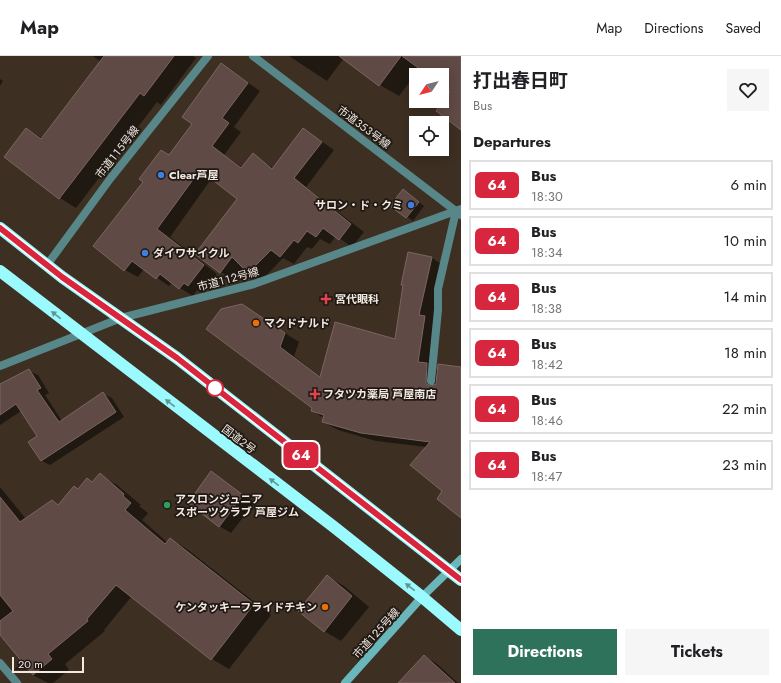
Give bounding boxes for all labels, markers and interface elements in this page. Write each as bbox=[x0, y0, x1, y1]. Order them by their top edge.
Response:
text: Map bbox=[20, 14, 59, 41]
text: Map bbox=[596, 18, 622, 38]
text: Directions bbox=[644, 18, 704, 38]
text: Saved bbox=[726, 18, 761, 38]
text: 打出春日町 bbox=[473, 67, 568, 94]
north arrow bbox=[409, 68, 449, 108]
map controls bbox=[409, 68, 449, 156]
button: heart bbox=[727, 69, 769, 111]
text: Bus bbox=[473, 96, 492, 115]
street label: 市道３５３号線 bbox=[334, 102, 394, 152]
button: locate bbox=[409, 116, 449, 156]
street label: 市道１１５号線 bbox=[91, 122, 143, 182]
text: Departures bbox=[473, 131, 551, 153]
text: Bus bbox=[531, 165, 556, 187]
place label: Clear芦屋 bbox=[169, 167, 218, 183]
marker: Clear芦屋 bbox=[156, 170, 166, 180]
text: 6 min bbox=[730, 174, 767, 196]
text: 64 bbox=[487, 175, 507, 195]
text: 18:30 bbox=[531, 187, 563, 206]
place label: サロン・ド・クミ bbox=[315, 197, 403, 213]
marker: サロン・ド・クミ bbox=[406, 200, 416, 210]
text: Bus bbox=[531, 221, 556, 243]
text: 10 min bbox=[723, 230, 767, 252]
text: 64 bbox=[487, 231, 507, 251]
text: 18:34 bbox=[531, 243, 563, 262]
place label: ダイワサイクル bbox=[153, 245, 229, 261]
marker: ダイワサイクル bbox=[140, 248, 150, 258]
street label: 市道１１２号線 bbox=[195, 263, 261, 295]
text: Bus bbox=[531, 277, 556, 299]
text: 14 min bbox=[724, 286, 767, 308]
text: 64 bbox=[487, 287, 507, 307]
place label: 宮代眼科 bbox=[335, 291, 379, 307]
marker: 宮代眼科 bbox=[320, 293, 332, 305]
text: 18:38 bbox=[531, 299, 562, 318]
one-way arrow bbox=[51, 310, 62, 319]
place label: マクドナルド bbox=[264, 315, 330, 331]
marker: マクドナルド bbox=[251, 318, 261, 328]
text: Bus bbox=[531, 333, 556, 355]
text: 18 min bbox=[724, 342, 767, 364]
text: 64 bbox=[487, 343, 507, 363]
text: 18:42 bbox=[531, 355, 563, 374]
unlabelled marker bbox=[206, 379, 224, 397]
place label: フタツカ薬局 芦屋南店 bbox=[323, 386, 436, 402]
marker: フタツカ薬局 芦屋南店 bbox=[310, 389, 320, 399]
text: Bus bbox=[531, 389, 556, 411]
one-way arrow bbox=[165, 398, 176, 407]
text: 22 min bbox=[722, 398, 767, 420]
text: 64 bbox=[487, 399, 507, 419]
text: 18:46 bbox=[531, 411, 563, 430]
street label: 国道2号 bbox=[219, 421, 259, 457]
line badge: 64 bbox=[283, 442, 319, 468]
text: 64 bbox=[291, 445, 311, 465]
text: Bus bbox=[531, 445, 556, 467]
text: 23 min bbox=[722, 454, 767, 476]
text: 64 bbox=[487, 455, 507, 475]
text: 18:47 bbox=[531, 467, 562, 486]
one-way arrow bbox=[268, 477, 279, 486]
place label: アスロンジュニア スポーツクラブ 芦屋ジム bbox=[175, 491, 299, 520]
marker: アスロンジュニア スポーツクラブ 芦屋ジム bbox=[162, 500, 172, 510]
one-way arrow bbox=[404, 583, 415, 591]
place label: ケンタッキーフライドチキン bbox=[175, 599, 317, 615]
marker: ケンタッキーフライドチキン bbox=[320, 602, 330, 612]
street label: 市道１２５号線 bbox=[349, 604, 403, 662]
button: Directions bbox=[473, 629, 617, 675]
button: Tickets bbox=[625, 629, 769, 675]
scale bar bbox=[12, 655, 84, 674]
text: 20 m bbox=[18, 656, 43, 672]

